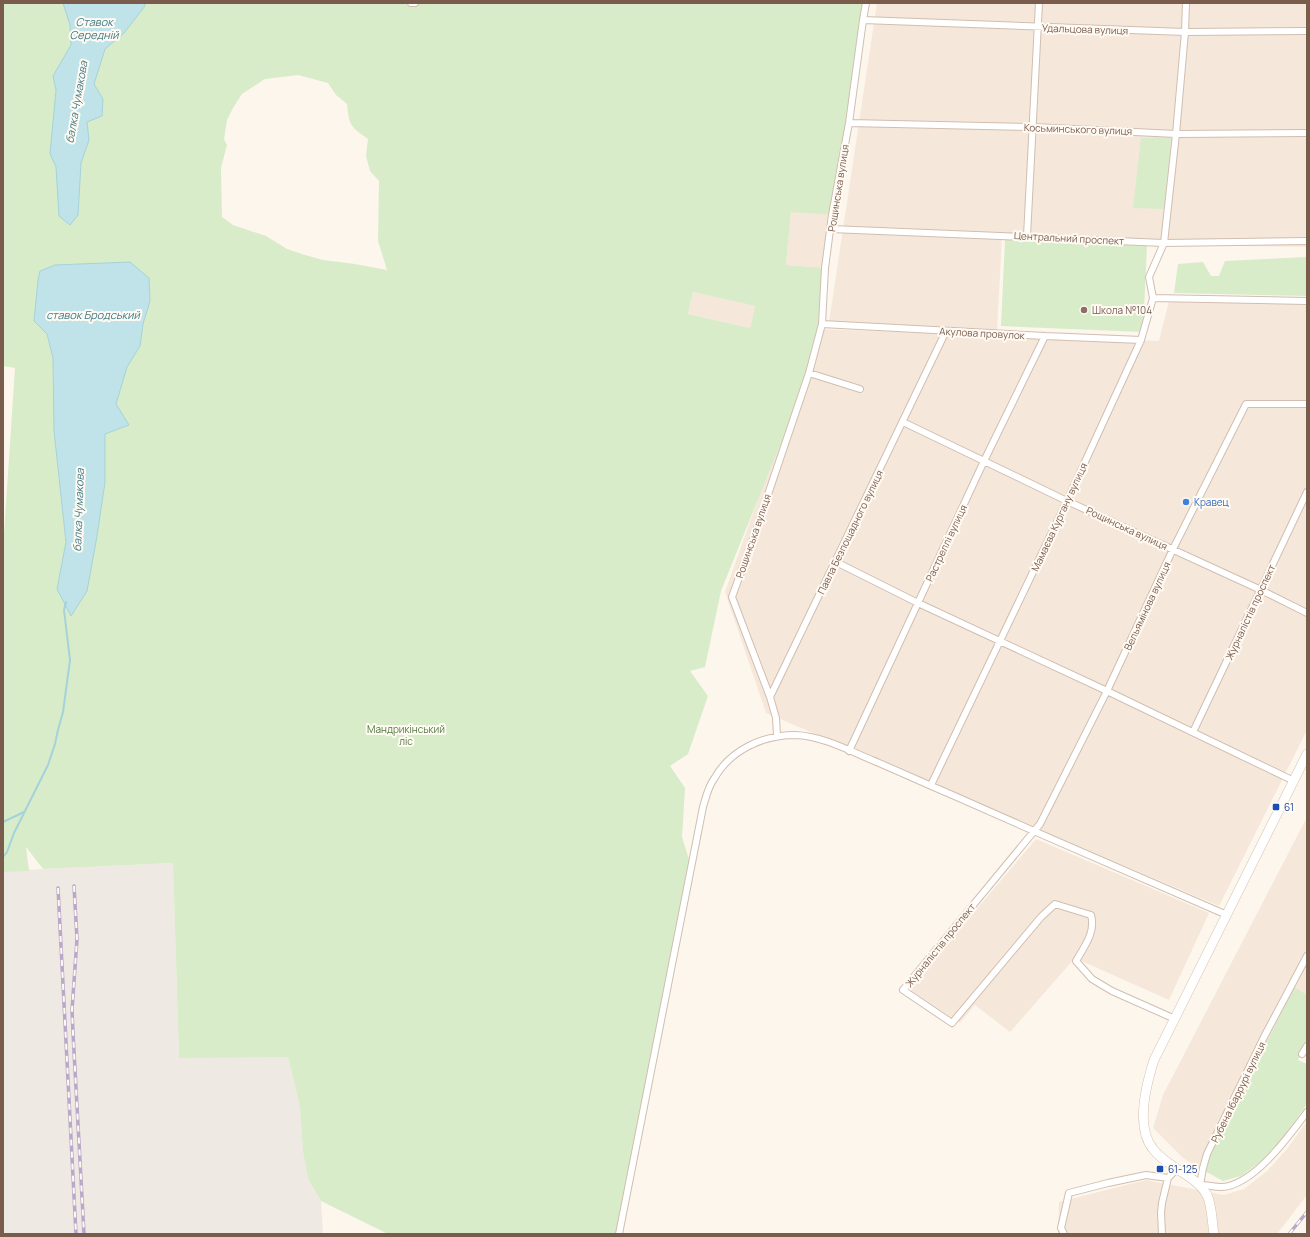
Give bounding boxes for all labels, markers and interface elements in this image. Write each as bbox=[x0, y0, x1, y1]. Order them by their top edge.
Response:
water label: Ставок Середній bbox=[69, 14, 119, 42]
street label: Удальцова вулиця bbox=[1042, 20, 1128, 38]
water label: балка Чумакова bbox=[61, 59, 91, 144]
street label: Косьминського вулиця bbox=[1024, 120, 1132, 138]
street label: Рощинська вулиця bbox=[824, 143, 852, 233]
street label: Центральний проспект bbox=[1014, 228, 1124, 248]
place label: Школа №104 bbox=[1092, 303, 1152, 317]
marker: Школа №104 bbox=[1079, 305, 1089, 315]
water label: ставок Бродський bbox=[46, 307, 141, 322]
street label: Акулова провулок bbox=[939, 324, 1026, 342]
street label: Мамаєва Кургану вулиця bbox=[1028, 460, 1090, 574]
water label: балка Чумакова bbox=[69, 467, 87, 552]
street label: Павла Безпощадного вулиця bbox=[814, 468, 886, 596]
street label: Рощинська вулиця bbox=[732, 492, 774, 580]
place label: Кравец bbox=[1194, 495, 1230, 509]
marker: Кравец bbox=[1181, 497, 1191, 507]
street label: Растреллі вулиця bbox=[922, 502, 970, 584]
street label: Рощинська вулиця bbox=[1084, 503, 1170, 553]
street label: Вельямінова вулиця bbox=[1120, 559, 1174, 653]
street label: Журналістів проспект bbox=[1222, 562, 1278, 662]
park label: Мандрикінський ліс bbox=[367, 722, 445, 748]
place label: 61 bbox=[1284, 800, 1294, 814]
marker: 61 bbox=[1271, 802, 1281, 812]
street label: Журналістів проспект bbox=[902, 900, 978, 990]
street label: Рубена Ібаррурі вулиця bbox=[1207, 1039, 1269, 1145]
place label: 61-125 bbox=[1168, 1162, 1198, 1176]
marker: 61-125 bbox=[1155, 1164, 1165, 1174]

